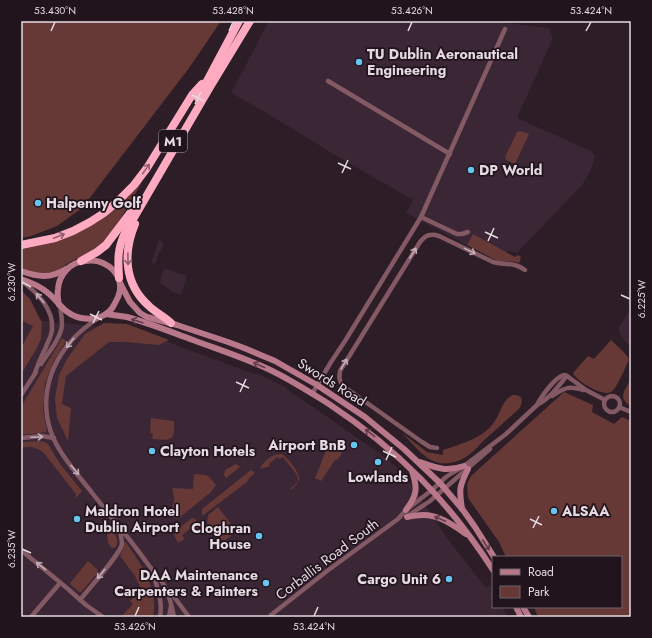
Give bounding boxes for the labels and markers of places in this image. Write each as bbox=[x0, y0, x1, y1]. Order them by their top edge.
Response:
place label: TU Dublin Aeronautical Engineering bbox=[367, 44, 518, 80]
marker: TU Dublin Aeronautical Engineering bbox=[354, 57, 364, 67]
place label: DP World bbox=[479, 160, 542, 180]
marker: DP World bbox=[466, 165, 476, 175]
place label: Halpenny Golf bbox=[46, 193, 142, 213]
marker: Halpenny Golf bbox=[33, 198, 43, 208]
place label: Airport BnB bbox=[267, 435, 346, 455]
marker: Airport BnB bbox=[349, 440, 359, 450]
place label: Clayton Hotels bbox=[160, 441, 256, 461]
marker: Clayton Hotels bbox=[147, 446, 157, 456]
marker: Lowlands bbox=[373, 457, 383, 467]
place label: Lowlands bbox=[348, 467, 409, 487]
place label: Maldron Hotel Dublin Airport bbox=[85, 501, 179, 537]
place label: ALSAA bbox=[561, 501, 610, 521]
marker: ALSAA bbox=[549, 506, 559, 516]
marker: Maldron Hotel Dublin Airport bbox=[72, 514, 82, 524]
place label: Cloghran House bbox=[191, 518, 251, 554]
marker: Cloghran House bbox=[254, 531, 264, 541]
place label: DAA Maintenance Carpenters & Painters bbox=[114, 565, 259, 601]
place label: Cargo Unit 6 bbox=[357, 569, 441, 589]
marker: Cargo Unit 6 bbox=[444, 574, 454, 584]
marker: DAA Maintenance Carpenters & Painters bbox=[261, 578, 271, 588]

